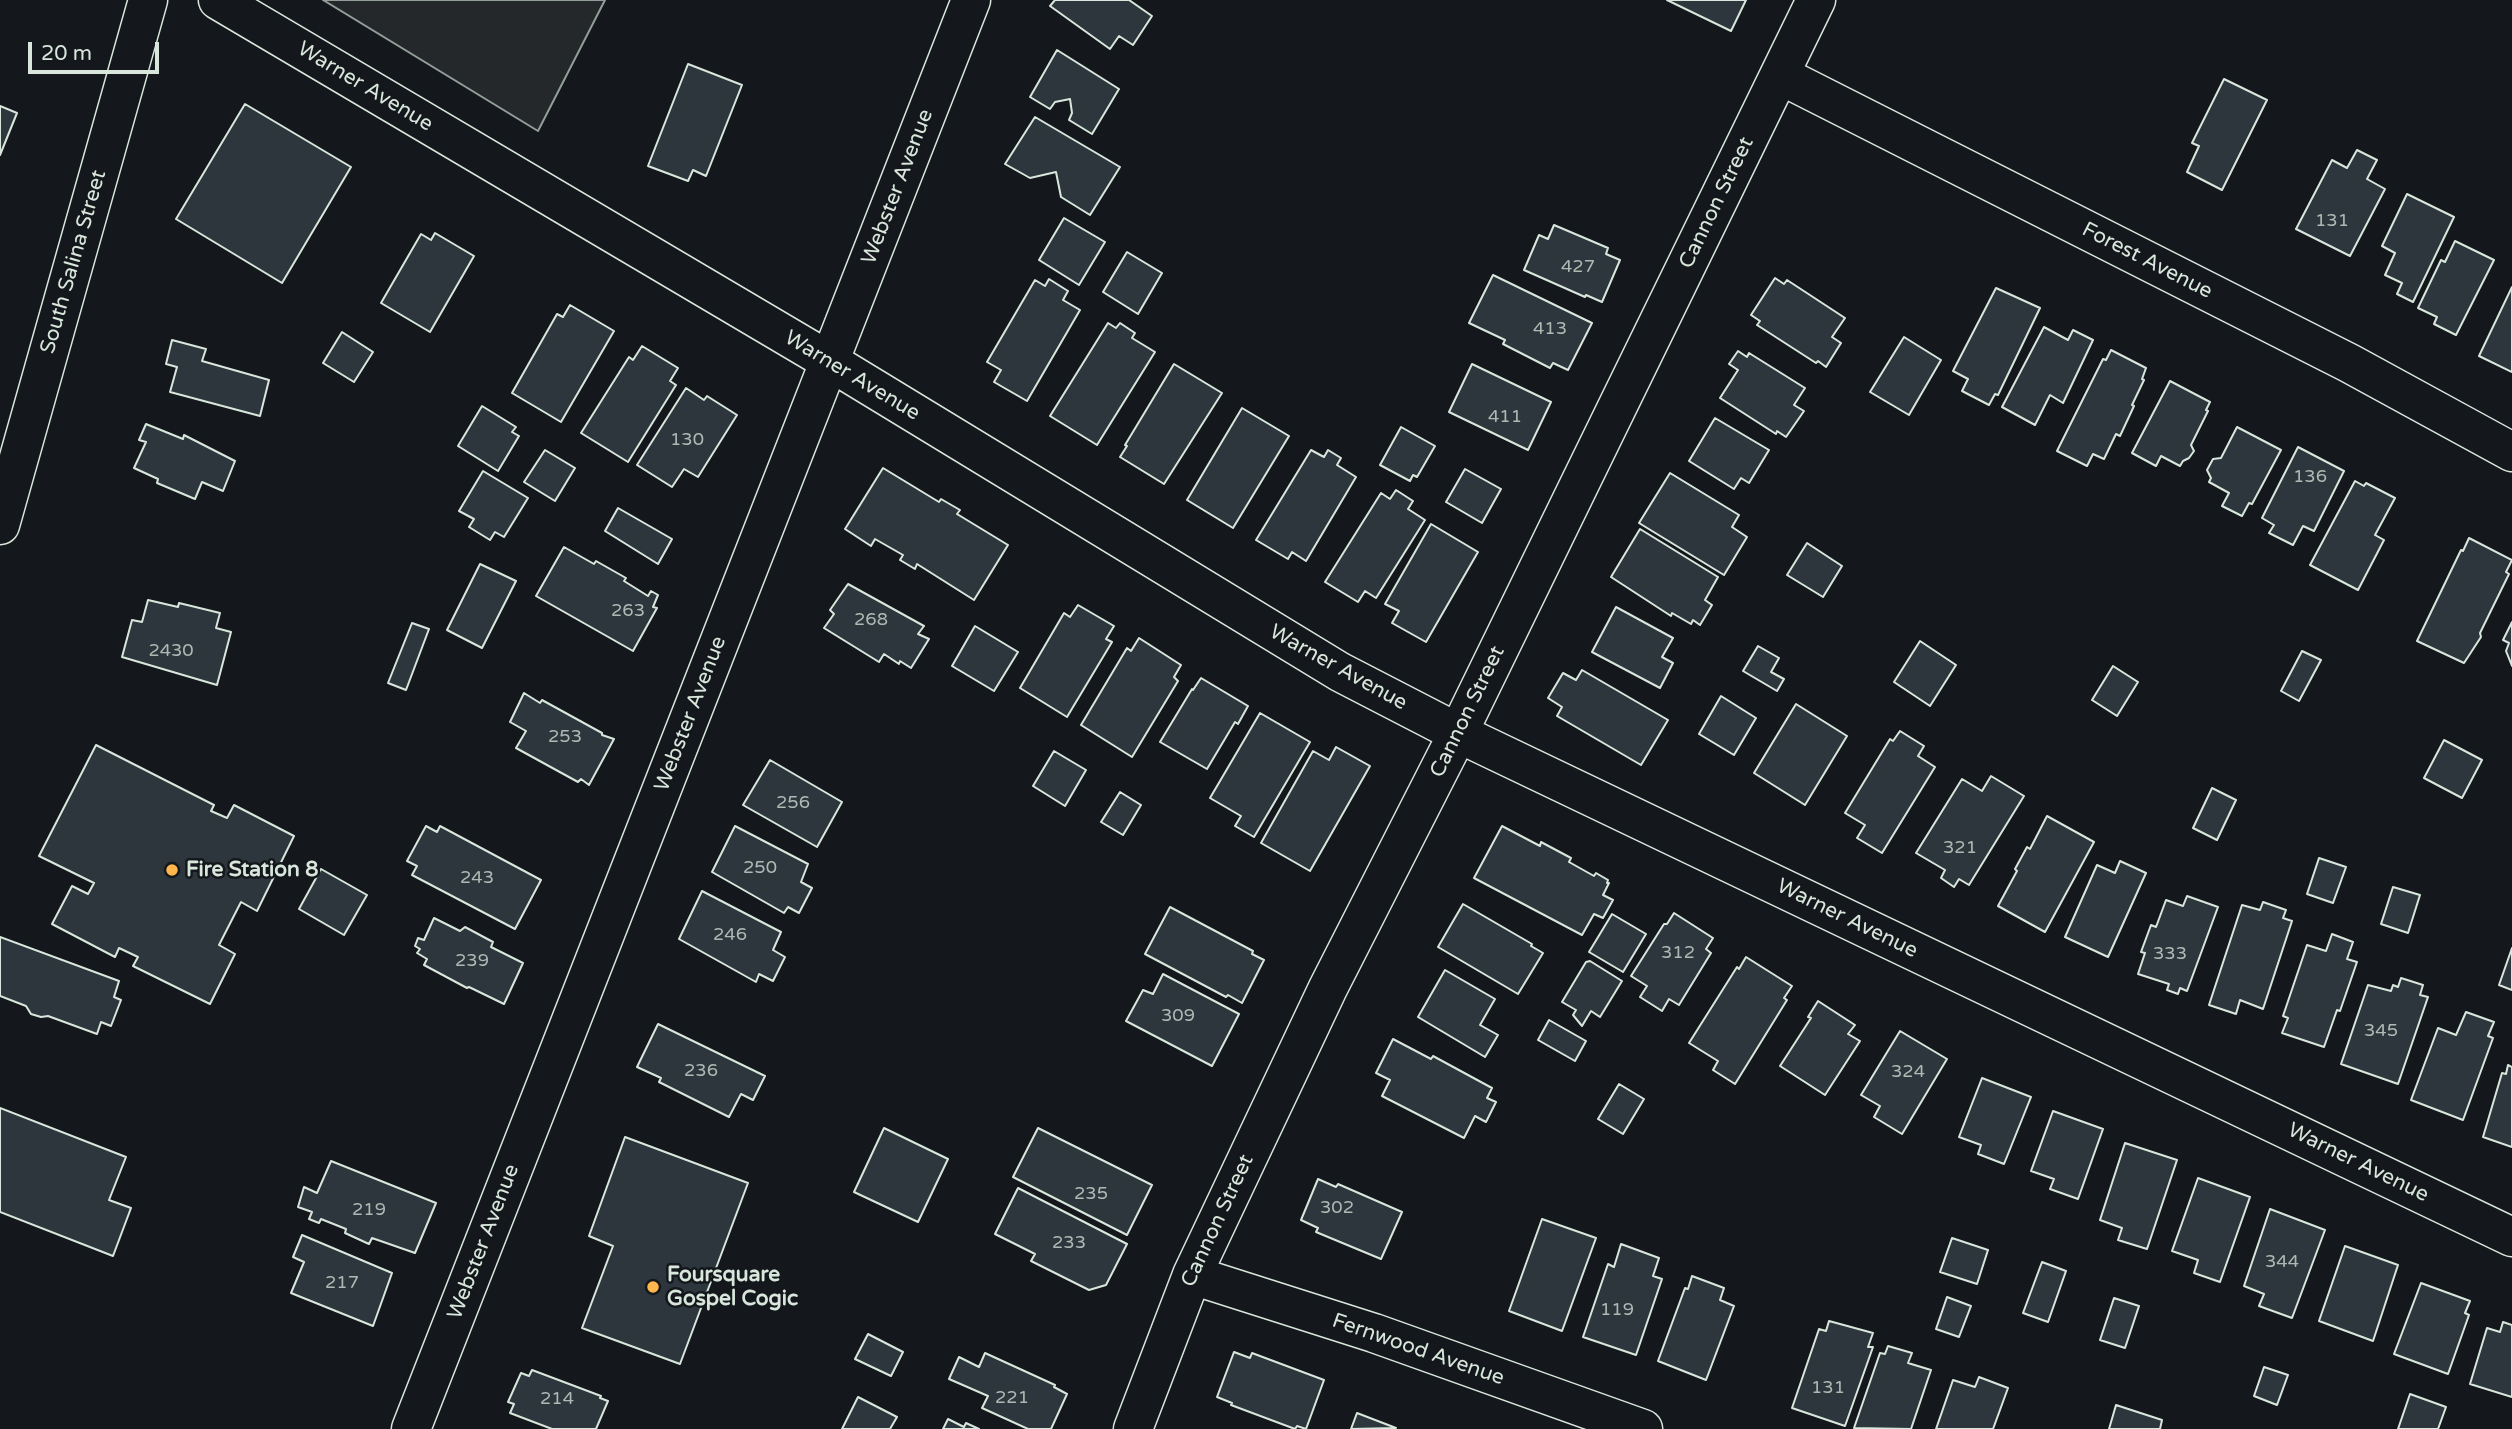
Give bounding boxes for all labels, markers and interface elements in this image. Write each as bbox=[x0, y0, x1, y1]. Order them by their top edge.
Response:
scale bar bbox=[32, 28, 163, 72]
street label: Warner Avenue bbox=[293, 37, 437, 137]
text: 20 m bbox=[41, 41, 92, 66]
street label: Webster Avenue bbox=[857, 106, 939, 268]
street label: Cannon Street bbox=[1674, 133, 1760, 273]
street label: South Salina Street bbox=[36, 167, 112, 357]
house number: 131 bbox=[2315, 210, 2349, 232]
street label: Forest Avenue bbox=[2078, 217, 2216, 305]
house number: 427 bbox=[1561, 256, 1595, 278]
house number: 413 bbox=[1533, 318, 1567, 340]
street label: Warner Avenue bbox=[780, 326, 924, 426]
house number: 411 bbox=[1488, 406, 1522, 428]
house number: 130 bbox=[670, 429, 704, 451]
house number: 136 bbox=[2293, 466, 2327, 488]
house number: 263 bbox=[611, 600, 645, 622]
house number: 268 bbox=[854, 609, 888, 631]
street label: Warner Avenue bbox=[1265, 620, 1411, 716]
street label: Webster Avenue bbox=[650, 633, 732, 795]
house number: 2430 bbox=[148, 640, 194, 662]
street label: Cannon Street bbox=[1425, 642, 1511, 782]
house number: 253 bbox=[548, 726, 582, 748]
house number: 256 bbox=[776, 792, 810, 814]
house number: 321 bbox=[1943, 837, 1977, 859]
place label: Fire Station 8 bbox=[186, 857, 318, 883]
house number: 250 bbox=[743, 857, 777, 879]
marker: Fire Station 8 bbox=[164, 862, 180, 878]
house number: 243 bbox=[460, 867, 494, 889]
street label: Warner Avenue bbox=[1772, 874, 1922, 964]
house number: 246 bbox=[713, 924, 747, 946]
house number: 312 bbox=[1661, 942, 1695, 964]
house number: 333 bbox=[2153, 943, 2187, 965]
house number: 239 bbox=[455, 950, 489, 972]
house number: 309 bbox=[1161, 1005, 1195, 1027]
house number: 345 bbox=[2364, 1020, 2398, 1042]
house number: 236 bbox=[684, 1060, 718, 1082]
house number: 324 bbox=[1891, 1061, 1925, 1083]
street label: Warner Avenue bbox=[2283, 1118, 2433, 1208]
street label: Cannon Street bbox=[1176, 1151, 1260, 1291]
street label: Webster Avenue bbox=[443, 1161, 525, 1323]
house number: 235 bbox=[1074, 1183, 1108, 1205]
house number: 302 bbox=[1320, 1197, 1354, 1219]
house number: 219 bbox=[352, 1199, 386, 1221]
house number: 233 bbox=[1052, 1232, 1086, 1254]
house number: 344 bbox=[2265, 1251, 2299, 1273]
place label: Foursquare Gospel Cogic bbox=[667, 1262, 798, 1312]
house number: 217 bbox=[325, 1272, 359, 1294]
marker: Foursquare Gospel Cogic bbox=[645, 1279, 661, 1295]
house number: 119 bbox=[1600, 1299, 1634, 1321]
street label: Fernwood Avenue bbox=[1329, 1309, 1507, 1391]
house number: 131 bbox=[1811, 1377, 1845, 1399]
house number: 221 bbox=[995, 1387, 1029, 1409]
house number: 214 bbox=[540, 1388, 574, 1410]

